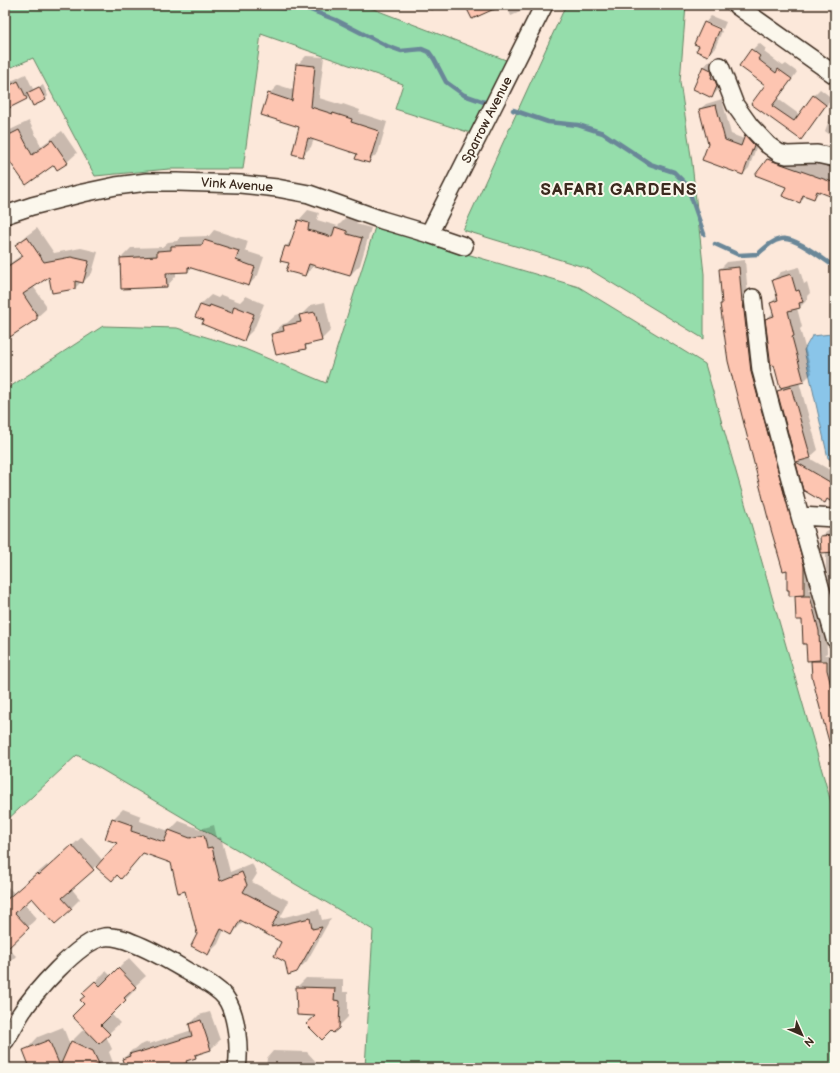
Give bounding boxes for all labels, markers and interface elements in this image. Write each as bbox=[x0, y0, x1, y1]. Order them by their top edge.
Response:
street label: Sparrow Avenue bbox=[458, 74, 516, 166]
street label: Vink Avenue bbox=[201, 175, 274, 196]
district label: SAFARI GARDENS bbox=[541, 180, 697, 200]
north arrow bbox=[782, 1015, 822, 1055]
text: N bbox=[801, 1034, 816, 1049]

